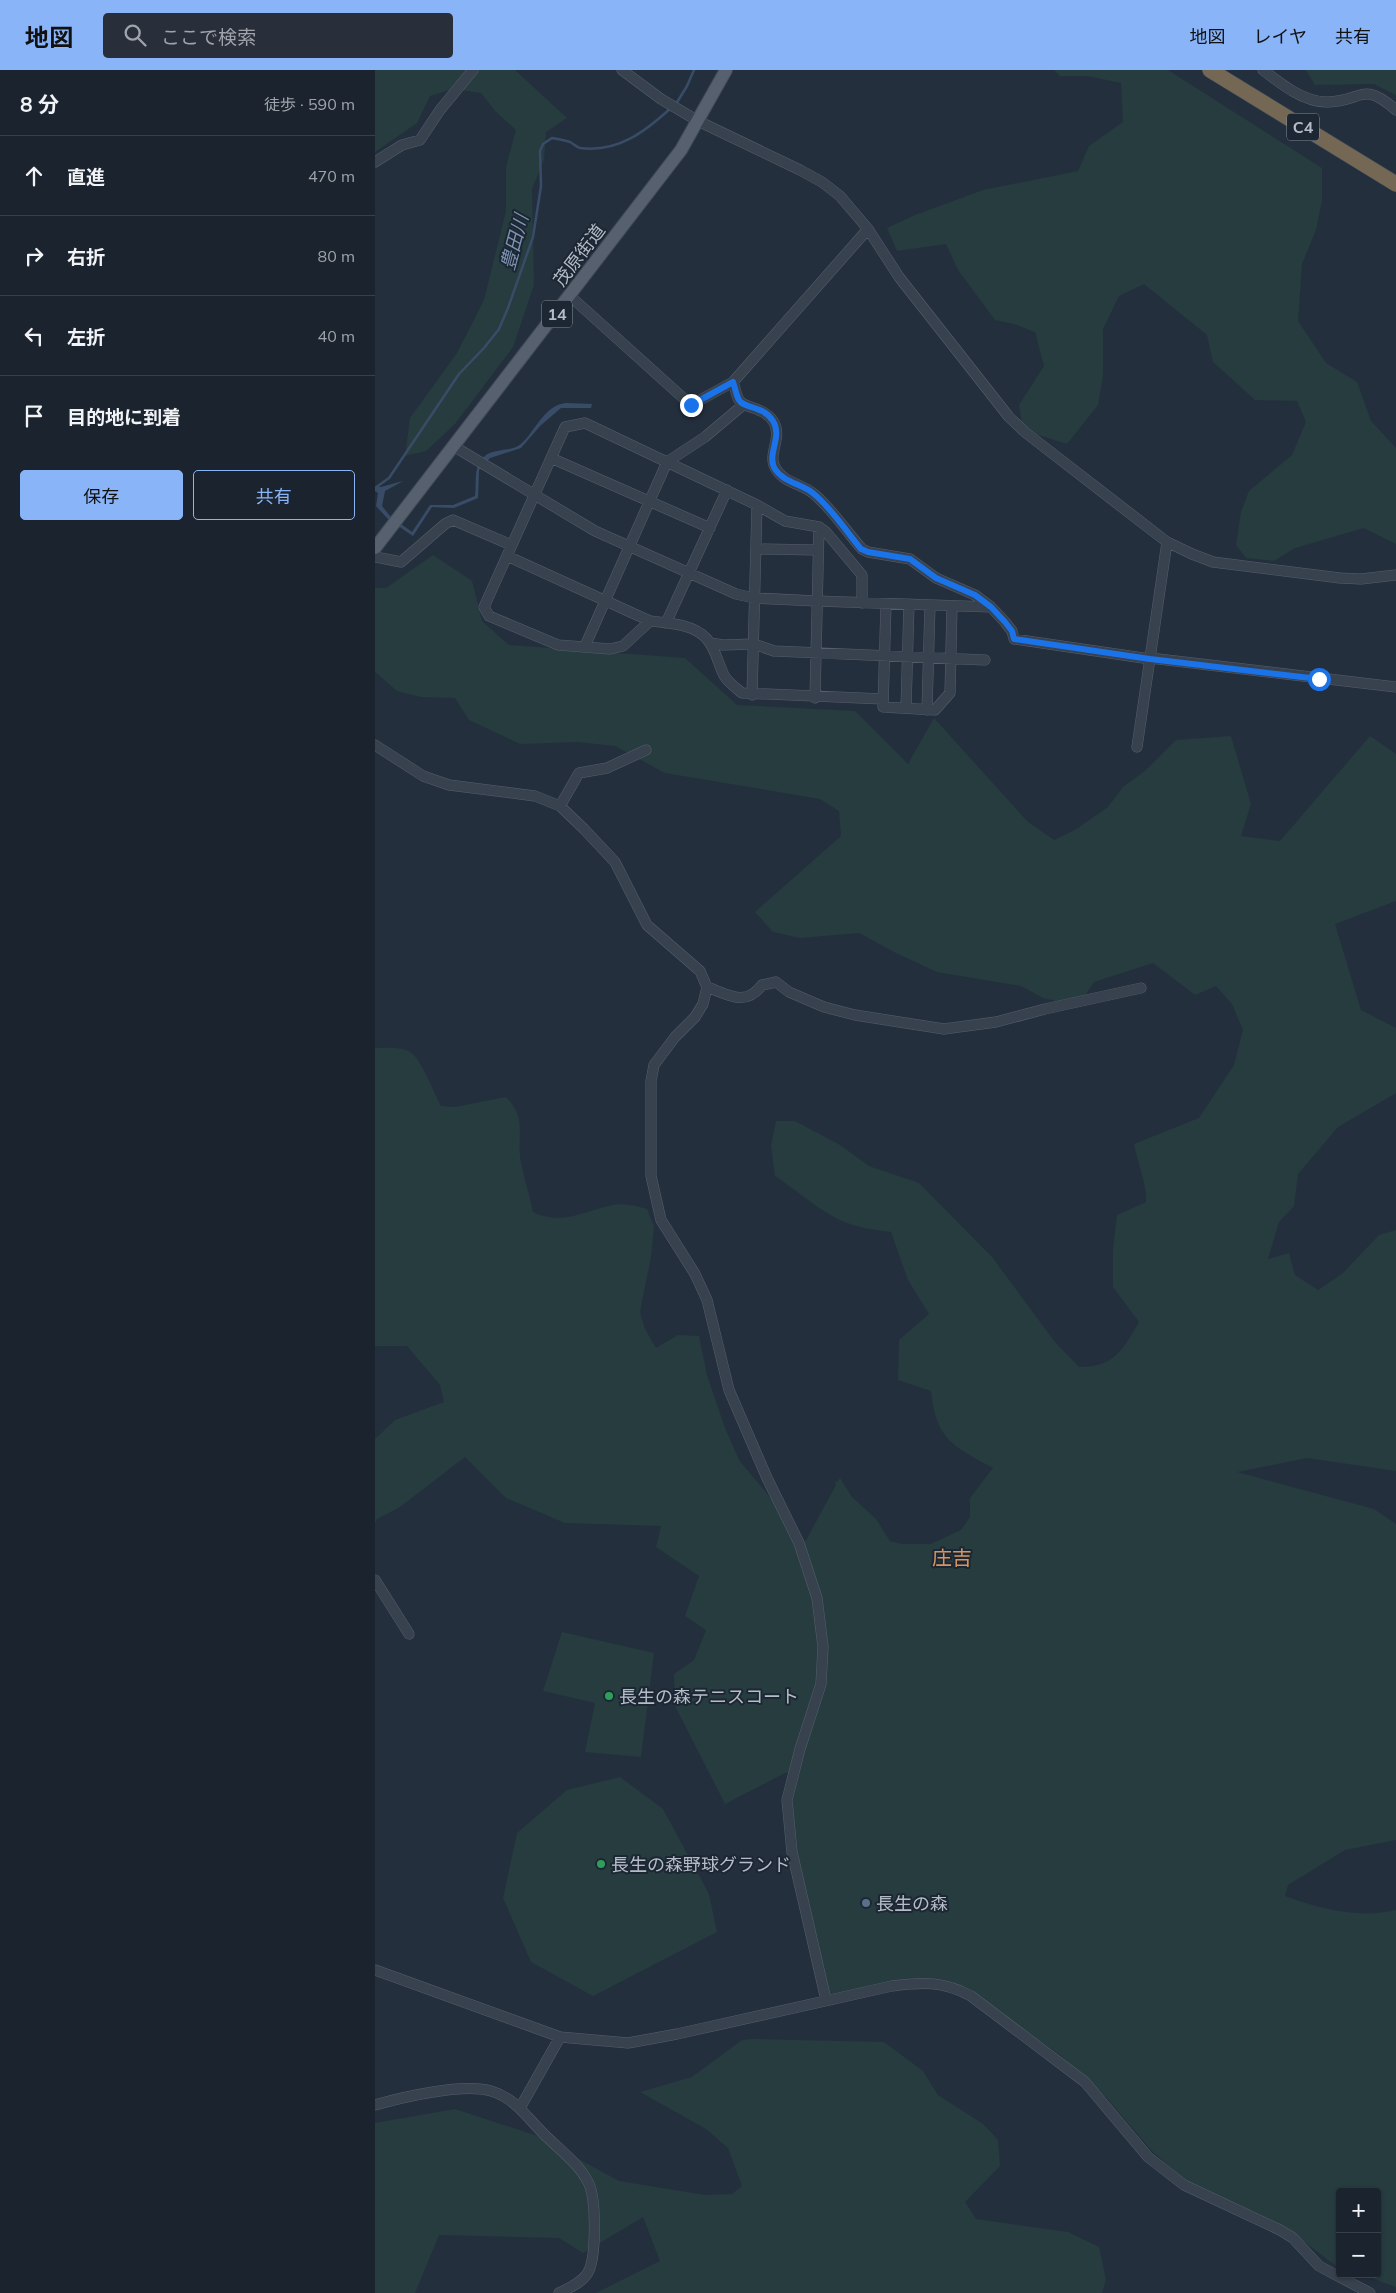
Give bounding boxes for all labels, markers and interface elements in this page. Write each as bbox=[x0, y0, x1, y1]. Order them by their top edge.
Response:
search box bbox=[103, 13, 453, 58]
icon: search bbox=[121, 21, 149, 49]
text: 地図 bbox=[25, 22, 73, 52]
text: ここで検索 bbox=[161, 25, 256, 49]
text: 地図 bbox=[1190, 25, 1226, 48]
text: レイヤ bbox=[1254, 25, 1307, 48]
text: 共有 bbox=[1335, 25, 1371, 48]
text: 8 分 bbox=[20, 91, 59, 117]
text: 徒歩 · 590 m bbox=[264, 94, 355, 114]
road number: C4 bbox=[1287, 114, 1319, 140]
icon: ahead bbox=[20, 162, 48, 190]
text: 直進 bbox=[67, 165, 105, 189]
text: 470 m bbox=[308, 166, 355, 186]
water label: 豊田川 bbox=[495, 209, 533, 273]
street label: 茂原街道 bbox=[548, 219, 610, 291]
icon: right bbox=[20, 242, 48, 270]
text: 右折 bbox=[67, 245, 105, 269]
text: 80 m bbox=[318, 246, 355, 266]
road number: 14 bbox=[542, 300, 572, 328]
icon: left bbox=[20, 322, 48, 350]
text: 左折 bbox=[67, 325, 105, 349]
text: 40 m bbox=[318, 326, 355, 346]
route end bbox=[680, 394, 703, 417]
icon: arrive bbox=[20, 402, 48, 430]
text: 目的地に到着 bbox=[67, 405, 181, 429]
button: 保存 bbox=[20, 470, 183, 520]
button: 共有 bbox=[193, 470, 355, 520]
route start bbox=[1308, 668, 1331, 691]
district label: 庄吉 bbox=[932, 1545, 972, 1570]
place label: 長生の森テニスコート bbox=[619, 1685, 799, 1708]
marker: 長生の森テニスコート bbox=[603, 1690, 615, 1702]
place label: 長生の森野球グランド bbox=[611, 1853, 791, 1876]
marker: 長生の森野球グランド bbox=[595, 1858, 607, 1870]
place label: 長生の森 bbox=[876, 1892, 948, 1915]
marker: 長生の森 bbox=[860, 1897, 872, 1909]
map controls bbox=[1336, 2188, 1381, 2278]
button: + bbox=[1336, 2188, 1381, 2233]
button: − bbox=[1336, 2233, 1381, 2278]

